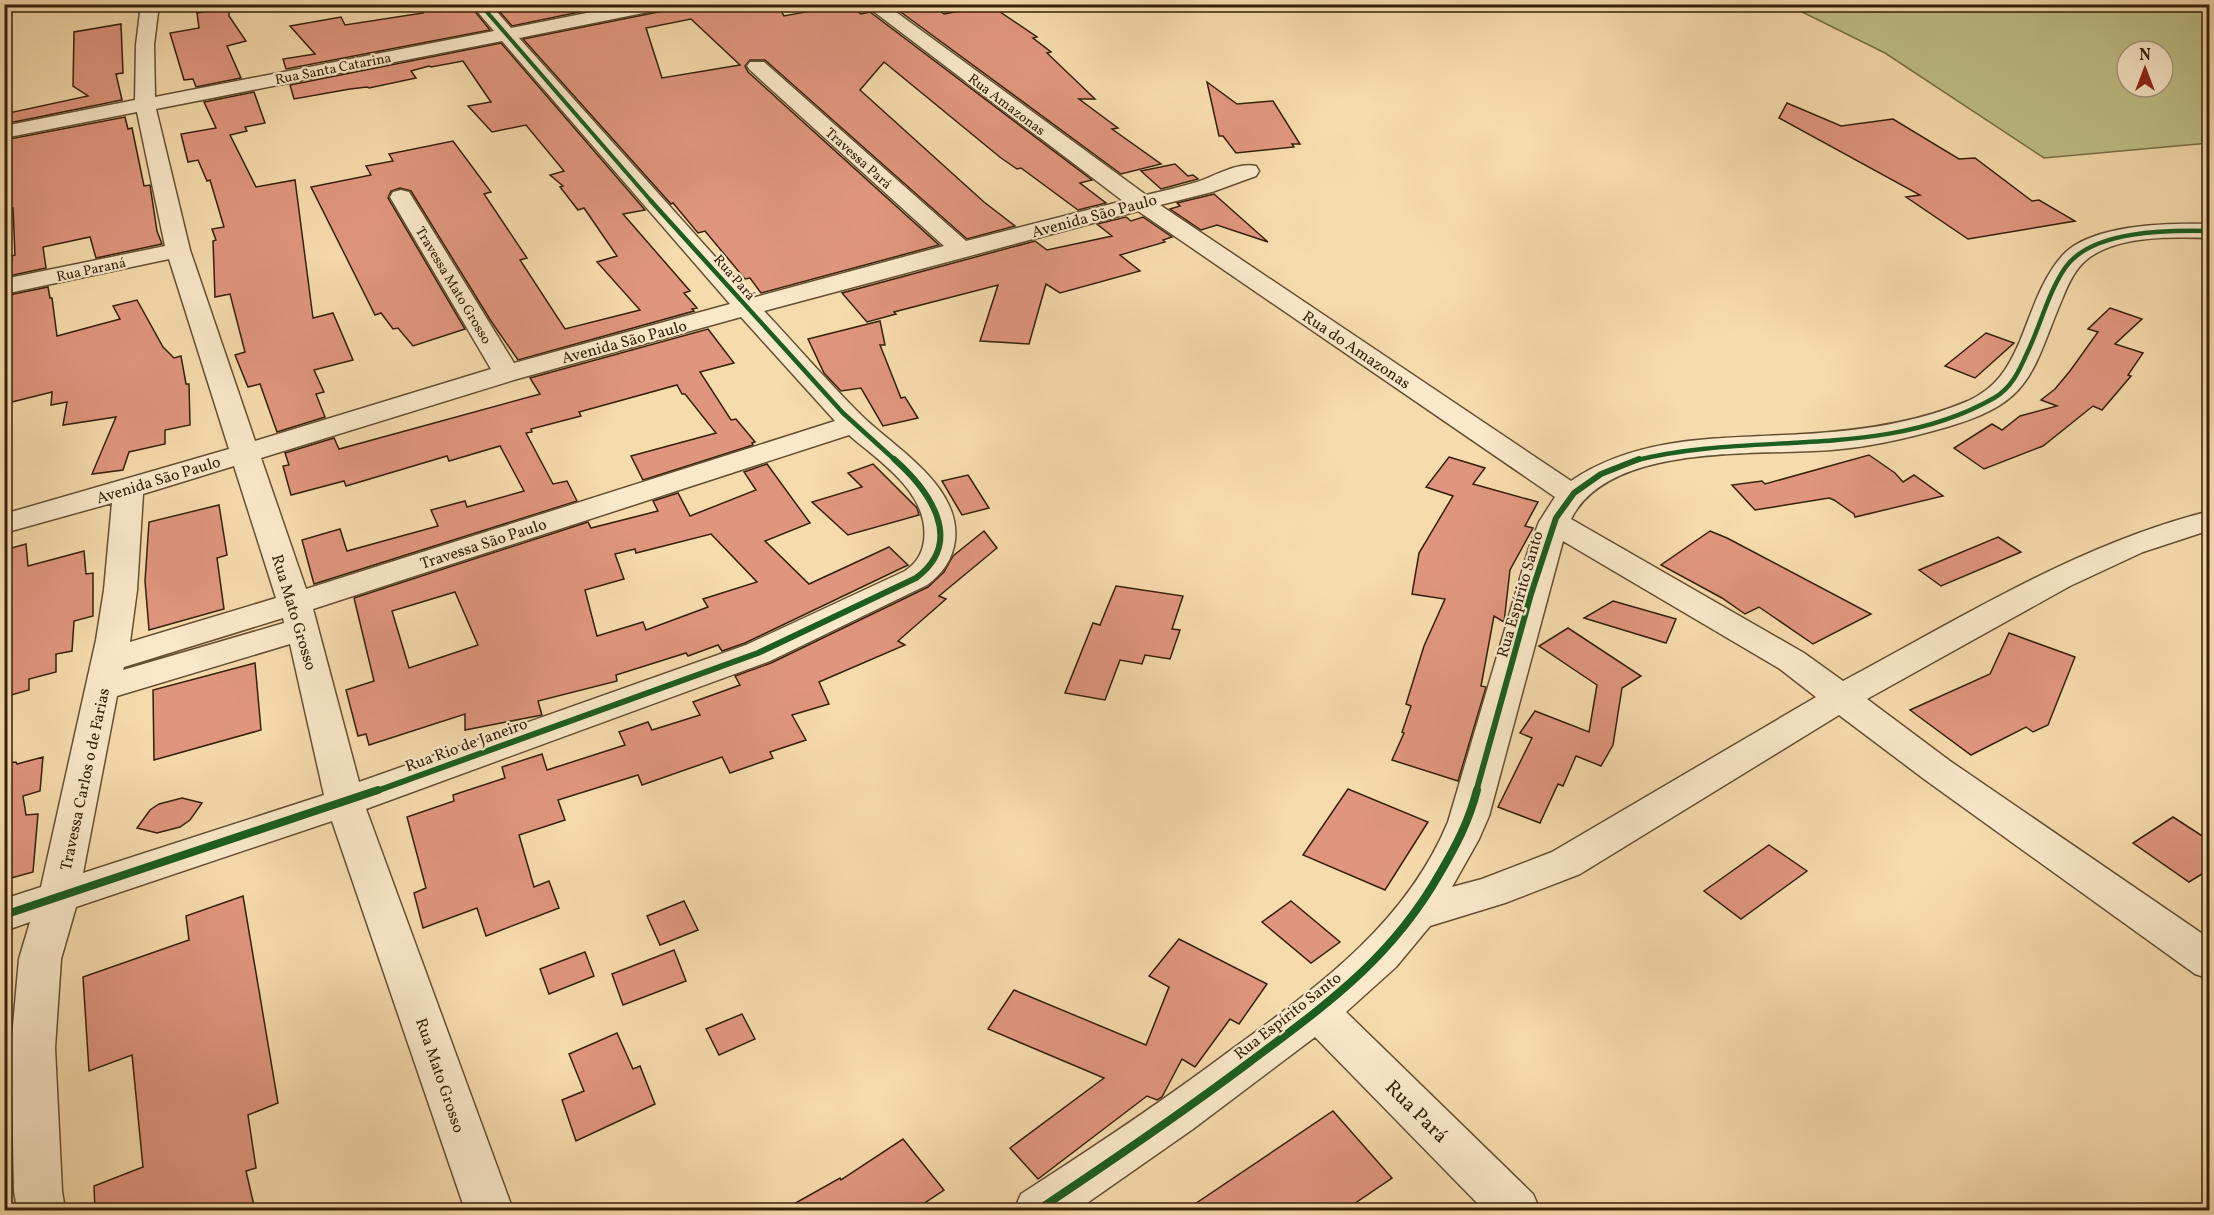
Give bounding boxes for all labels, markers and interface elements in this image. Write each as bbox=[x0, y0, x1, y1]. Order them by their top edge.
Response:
north arrow bbox=[2115, 39, 2175, 99]
text: N bbox=[2139, 45, 2151, 67]
street label: Rua Santa Catarina bbox=[273, 49, 393, 90]
street label: Rua Amazonas bbox=[964, 70, 1049, 141]
street label: Travessa Pará bbox=[821, 124, 895, 194]
street label: Avenida São Paulo bbox=[1029, 190, 1160, 244]
street label: Travessa Mato Grosso bbox=[410, 224, 495, 348]
street label: Rua Pará bbox=[709, 251, 759, 305]
street label: Rua Paraná bbox=[55, 254, 128, 287]
street label: Rua do Amazonas bbox=[1297, 306, 1414, 395]
street label: Avenida São Paulo bbox=[559, 316, 690, 370]
street label: Avenida São Paulo bbox=[94, 452, 223, 510]
street label: Travessa São Paulo bbox=[418, 514, 550, 576]
street label: Rua Espírito Santo bbox=[1492, 529, 1549, 660]
street label: Rua Mato Grosso bbox=[265, 552, 321, 673]
street label: Travessa Carlos o de Farias bbox=[56, 686, 116, 873]
street label: Rua Rio de Janeiro bbox=[402, 714, 531, 778]
street label: Rua Espírito Santo bbox=[1230, 968, 1346, 1065]
street label: Rua Mato Grosso bbox=[409, 1015, 469, 1136]
street label: Rua Pará bbox=[1378, 1075, 1453, 1150]

